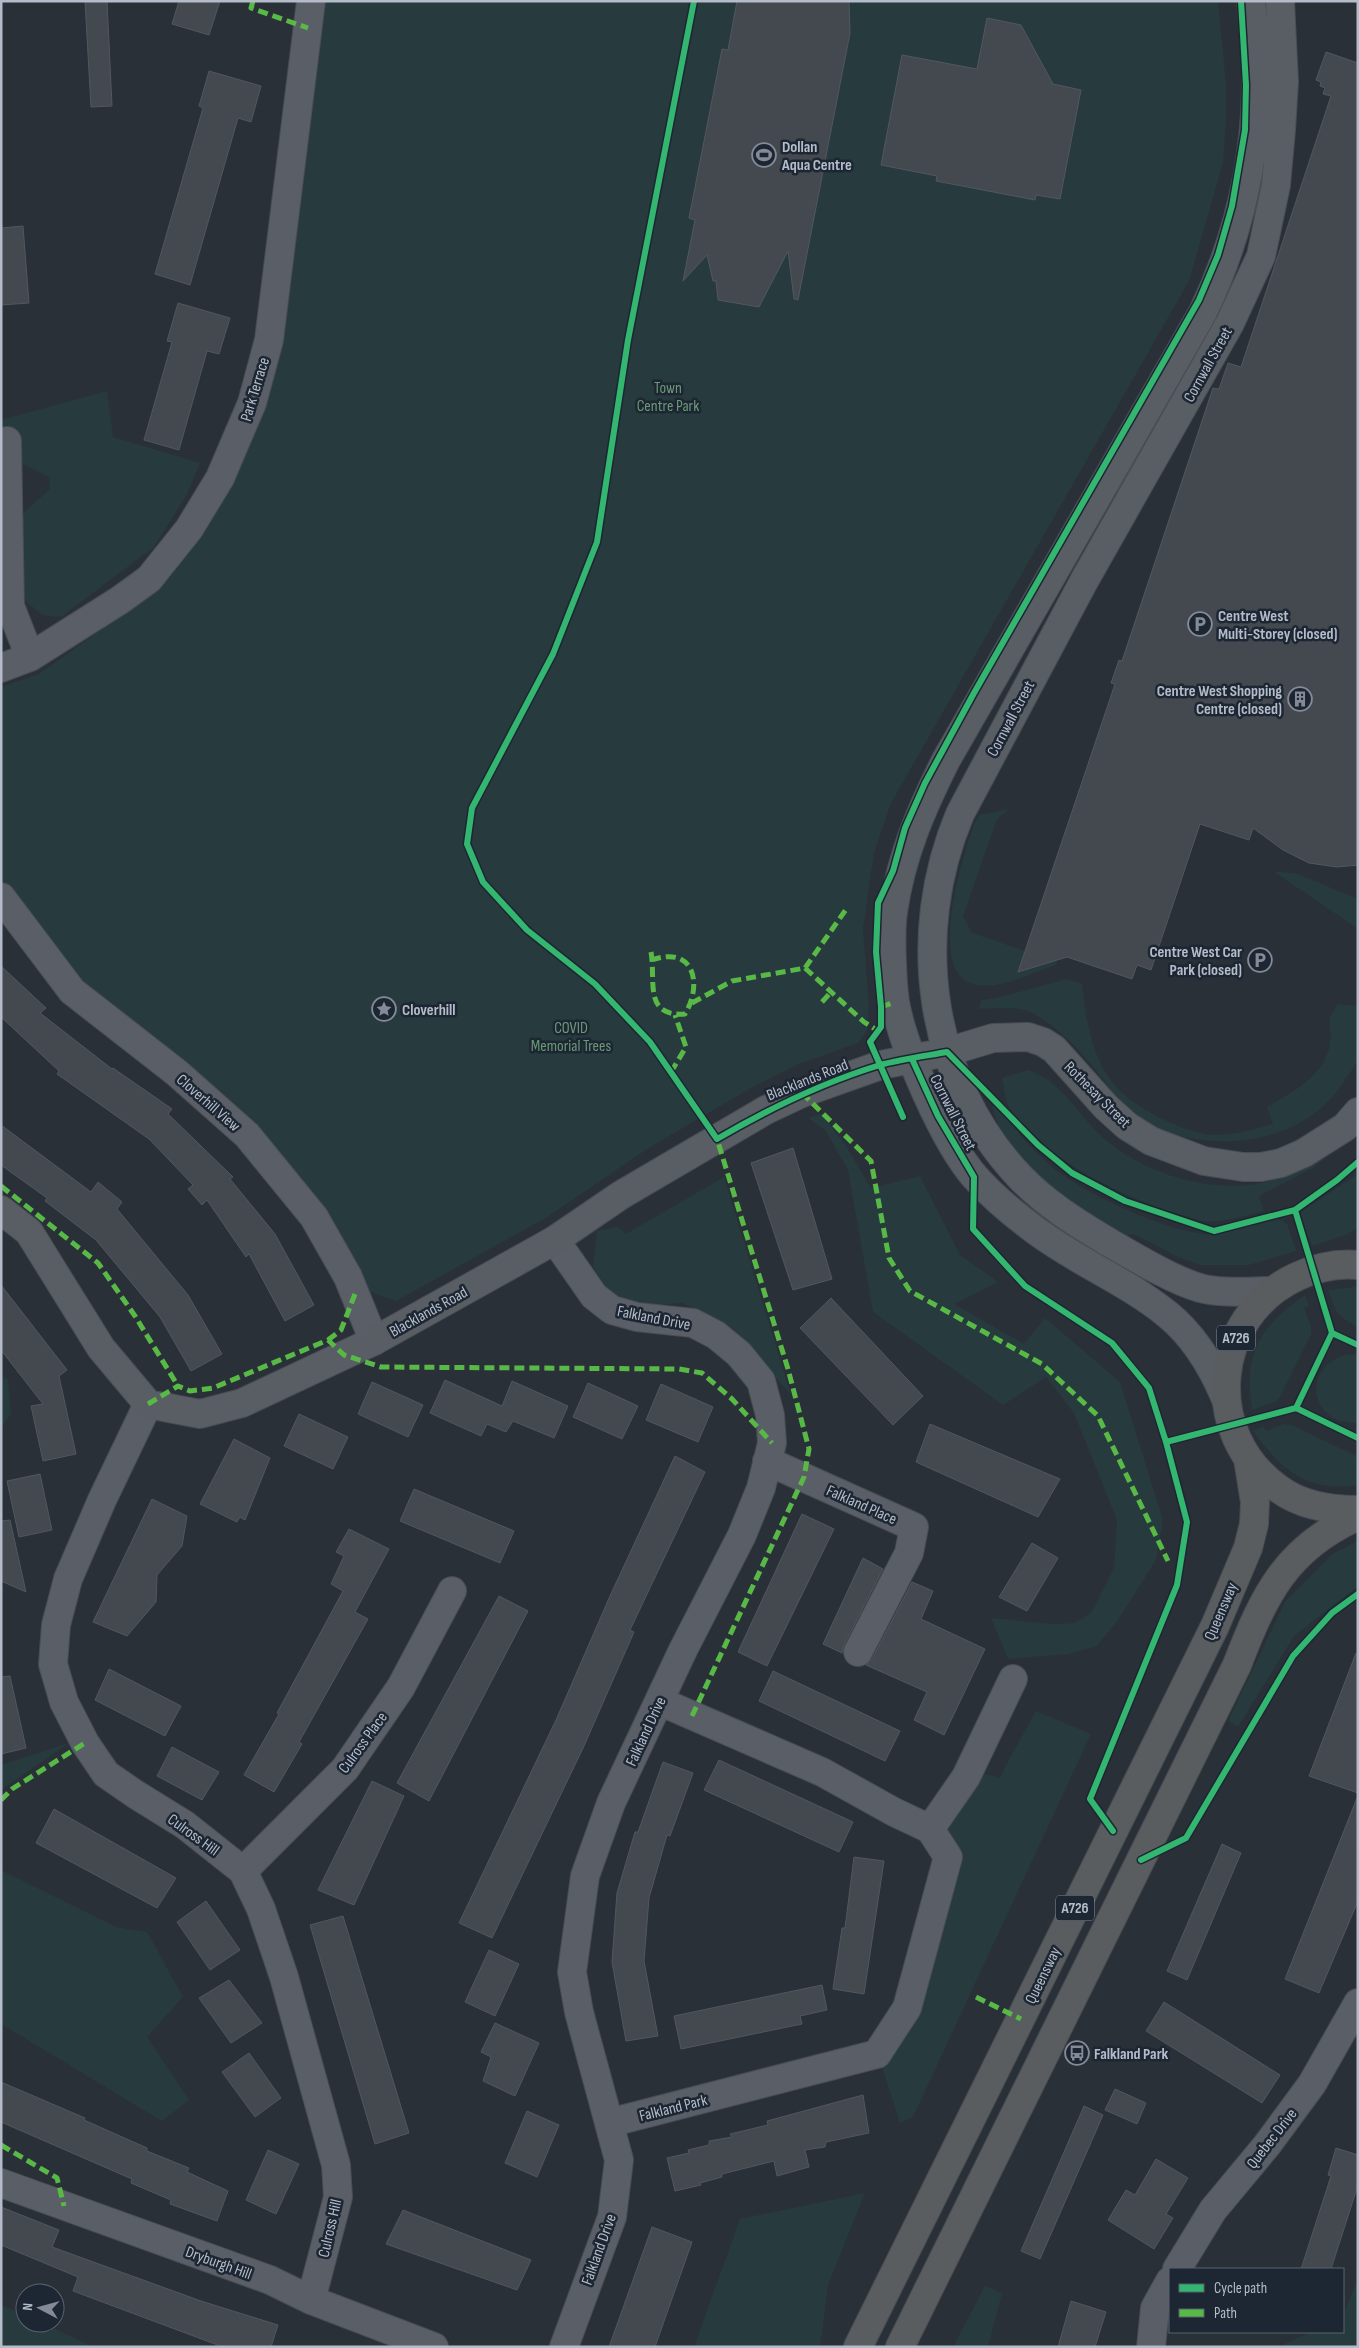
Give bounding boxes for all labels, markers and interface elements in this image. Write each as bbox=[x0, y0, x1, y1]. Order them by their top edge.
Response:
place label: Dollan Aqua Centre bbox=[781, 138, 852, 175]
sports icon: Dollan Aqua Centre bbox=[751, 142, 777, 168]
street label: Cornwall Street bbox=[1180, 324, 1237, 406]
street label: Park Terrace bbox=[237, 355, 274, 424]
park label: Town Centre Park bbox=[637, 379, 699, 416]
place label: Centre West Multi-Storey (closed) bbox=[1218, 607, 1338, 644]
parking icon: Centre West Multi-Storey (closed) bbox=[1187, 611, 1213, 637]
street label: Cornwall Street bbox=[983, 678, 1039, 760]
place label: Centre West Shopping Centre (closed) bbox=[1157, 682, 1282, 719]
building icon: Centre West Shopping Centre (closed) bbox=[1287, 686, 1313, 712]
place label: Centre West Car Park (closed) bbox=[1149, 943, 1242, 980]
parking icon: Centre West Car Park (closed) bbox=[1247, 947, 1273, 973]
place icon: Cloverhill bbox=[371, 996, 397, 1022]
place label: Cloverhill bbox=[402, 1001, 456, 1020]
park label: COVID Memorial Trees bbox=[531, 1019, 611, 1056]
street label: Blacklands Road bbox=[764, 1055, 851, 1105]
street label: Rothesay Street bbox=[1060, 1058, 1134, 1132]
street label: Cloverhill View bbox=[172, 1070, 244, 1136]
street label: Cornwall Street bbox=[925, 1071, 980, 1154]
street label: Blacklands Road bbox=[386, 1283, 471, 1342]
street label: Falkland Drive bbox=[615, 1302, 692, 1335]
road number: A726 bbox=[1217, 1326, 1255, 1350]
street label: Falkland Place bbox=[823, 1481, 899, 1529]
street label: Queensway bbox=[1201, 1580, 1242, 1643]
street label: Falkland Drive bbox=[622, 1694, 671, 1769]
street label: Culross Place bbox=[335, 1709, 392, 1777]
street label: Culross Hill bbox=[164, 1810, 223, 1860]
road number: A726 bbox=[1056, 1896, 1094, 1920]
street label: Queensway bbox=[1021, 1944, 1065, 2007]
bus stop icon: Falkland Park bbox=[1064, 2040, 1090, 2066]
place label: Falkland Park bbox=[1094, 2045, 1169, 2064]
street label: Falkland Park bbox=[637, 2091, 709, 2126]
street label: Quebec Drive bbox=[1243, 2105, 1302, 2173]
street label: Culross Hill bbox=[315, 2197, 346, 2259]
street label: Falkland Drive bbox=[578, 2211, 621, 2288]
street label: Dryburgh Hill bbox=[183, 2243, 254, 2284]
legend bbox=[1169, 2268, 1344, 2333]
text: Cycle path bbox=[1214, 2279, 1267, 2298]
north arrow bbox=[15, 2283, 65, 2333]
text: N bbox=[19, 2302, 36, 2311]
text: Path bbox=[1214, 2304, 1237, 2323]

